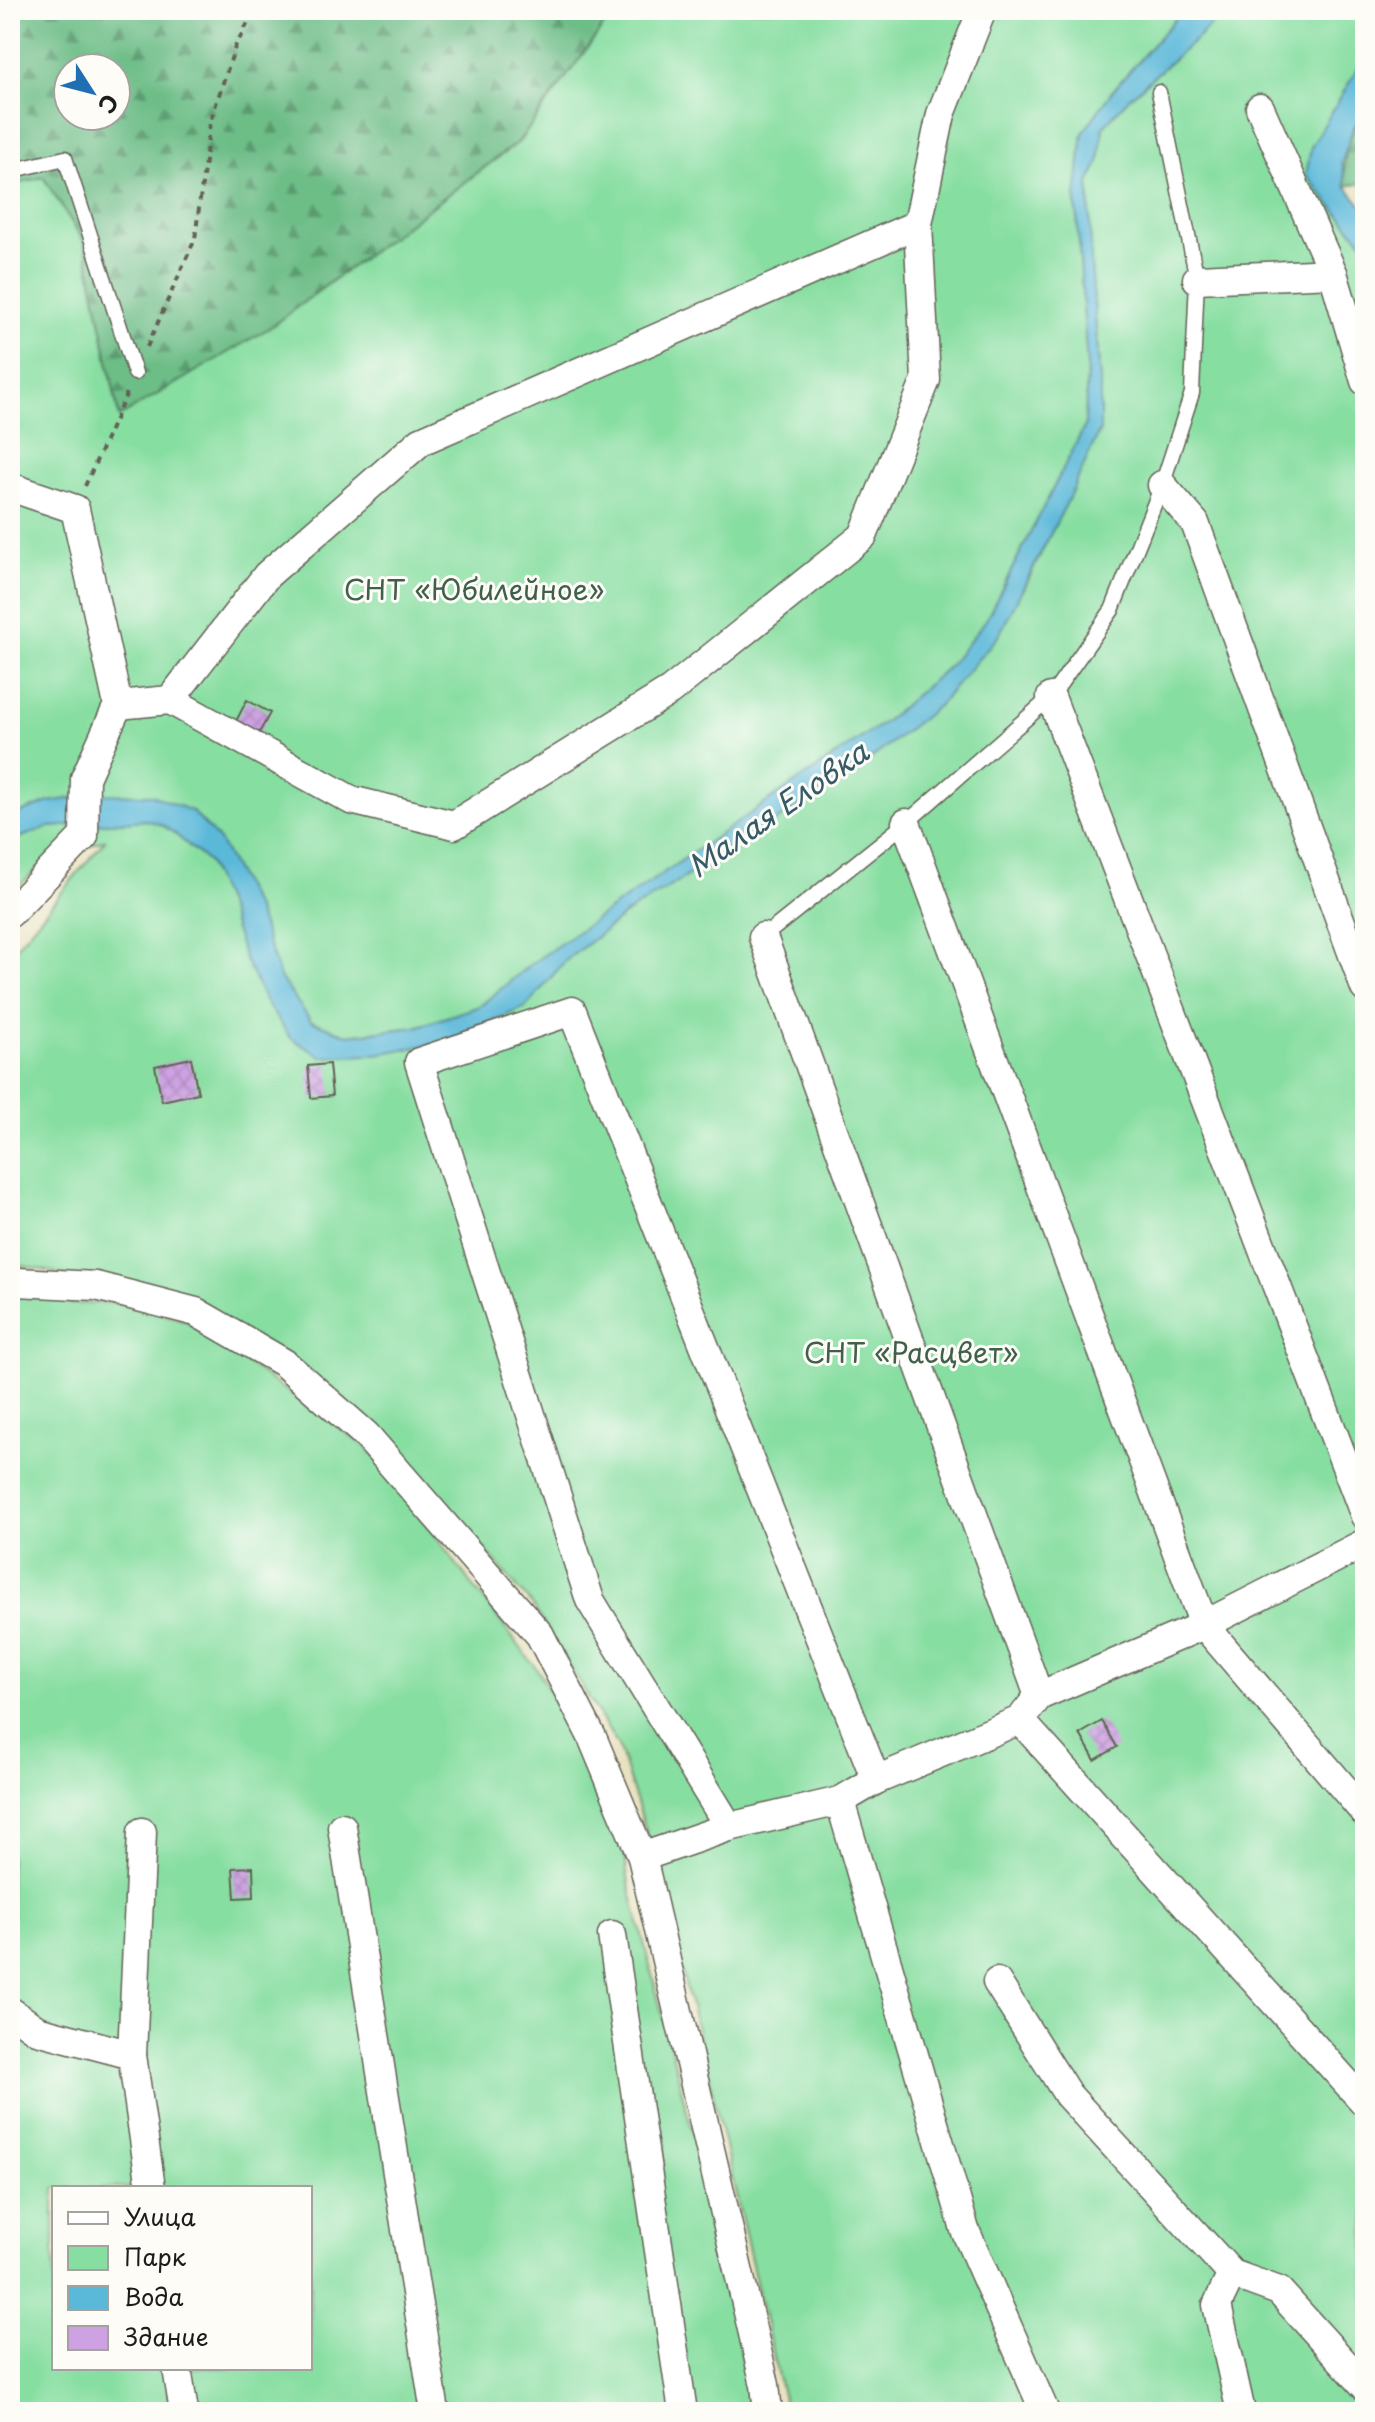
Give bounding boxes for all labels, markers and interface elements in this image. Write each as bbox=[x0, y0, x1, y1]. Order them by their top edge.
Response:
north arrow bbox=[52, 52, 132, 132]
text: С bbox=[91, 88, 128, 121]
park label: СНТ «Юбилейное» bbox=[344, 567, 604, 610]
water label: Малая Еловка bbox=[677, 728, 878, 887]
park label: СНТ «Расцвет» bbox=[804, 1330, 1018, 1373]
legend bbox=[52, 2186, 312, 2370]
text: Улица bbox=[124, 2198, 196, 2234]
text: Парк bbox=[124, 2238, 187, 2274]
text: Вода bbox=[124, 2278, 183, 2314]
text: Здание bbox=[124, 2318, 209, 2354]

